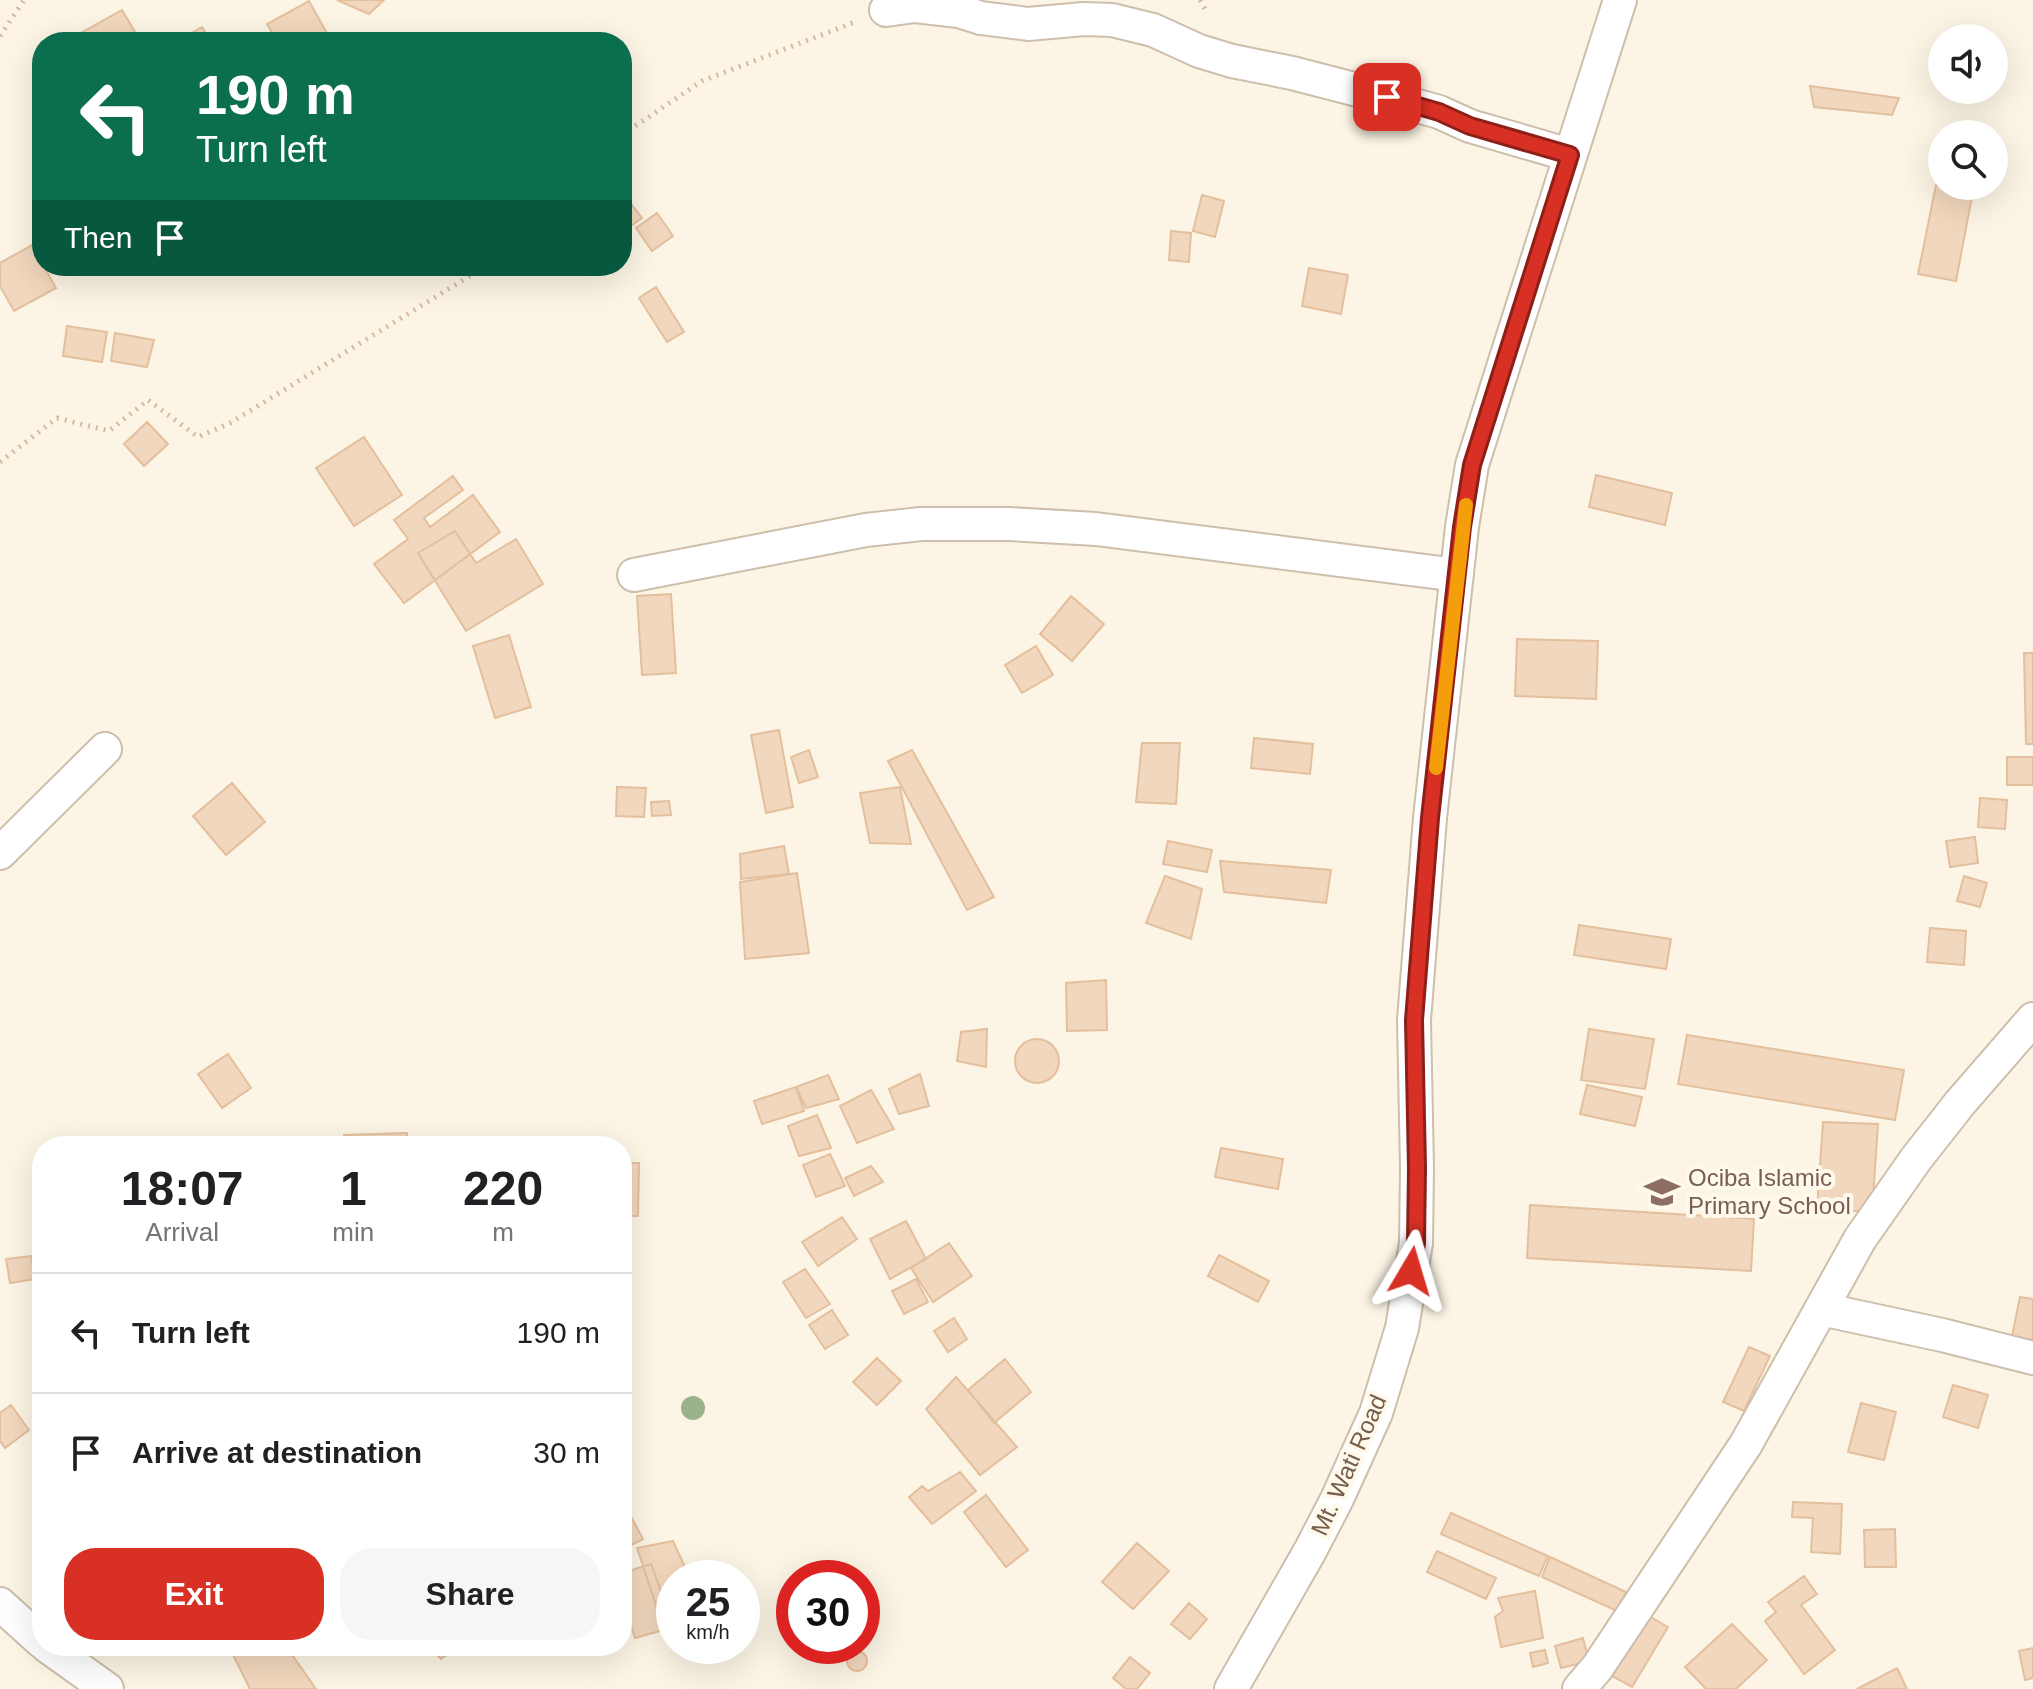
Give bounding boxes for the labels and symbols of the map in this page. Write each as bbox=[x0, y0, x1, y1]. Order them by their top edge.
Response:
pin bbox=[1353, 63, 1421, 131]
place label: Ociba Islamic Primary School bbox=[1688, 1164, 1851, 1219]
school or university icon: Ociba Islamic Primary School bbox=[1643, 1173, 1681, 1211]
position arrow bbox=[1369, 1229, 1453, 1313]
street label: Mt. Wati Road bbox=[1305, 1390, 1392, 1539]
speed limit sign: 30 bbox=[776, 1560, 880, 1664]

